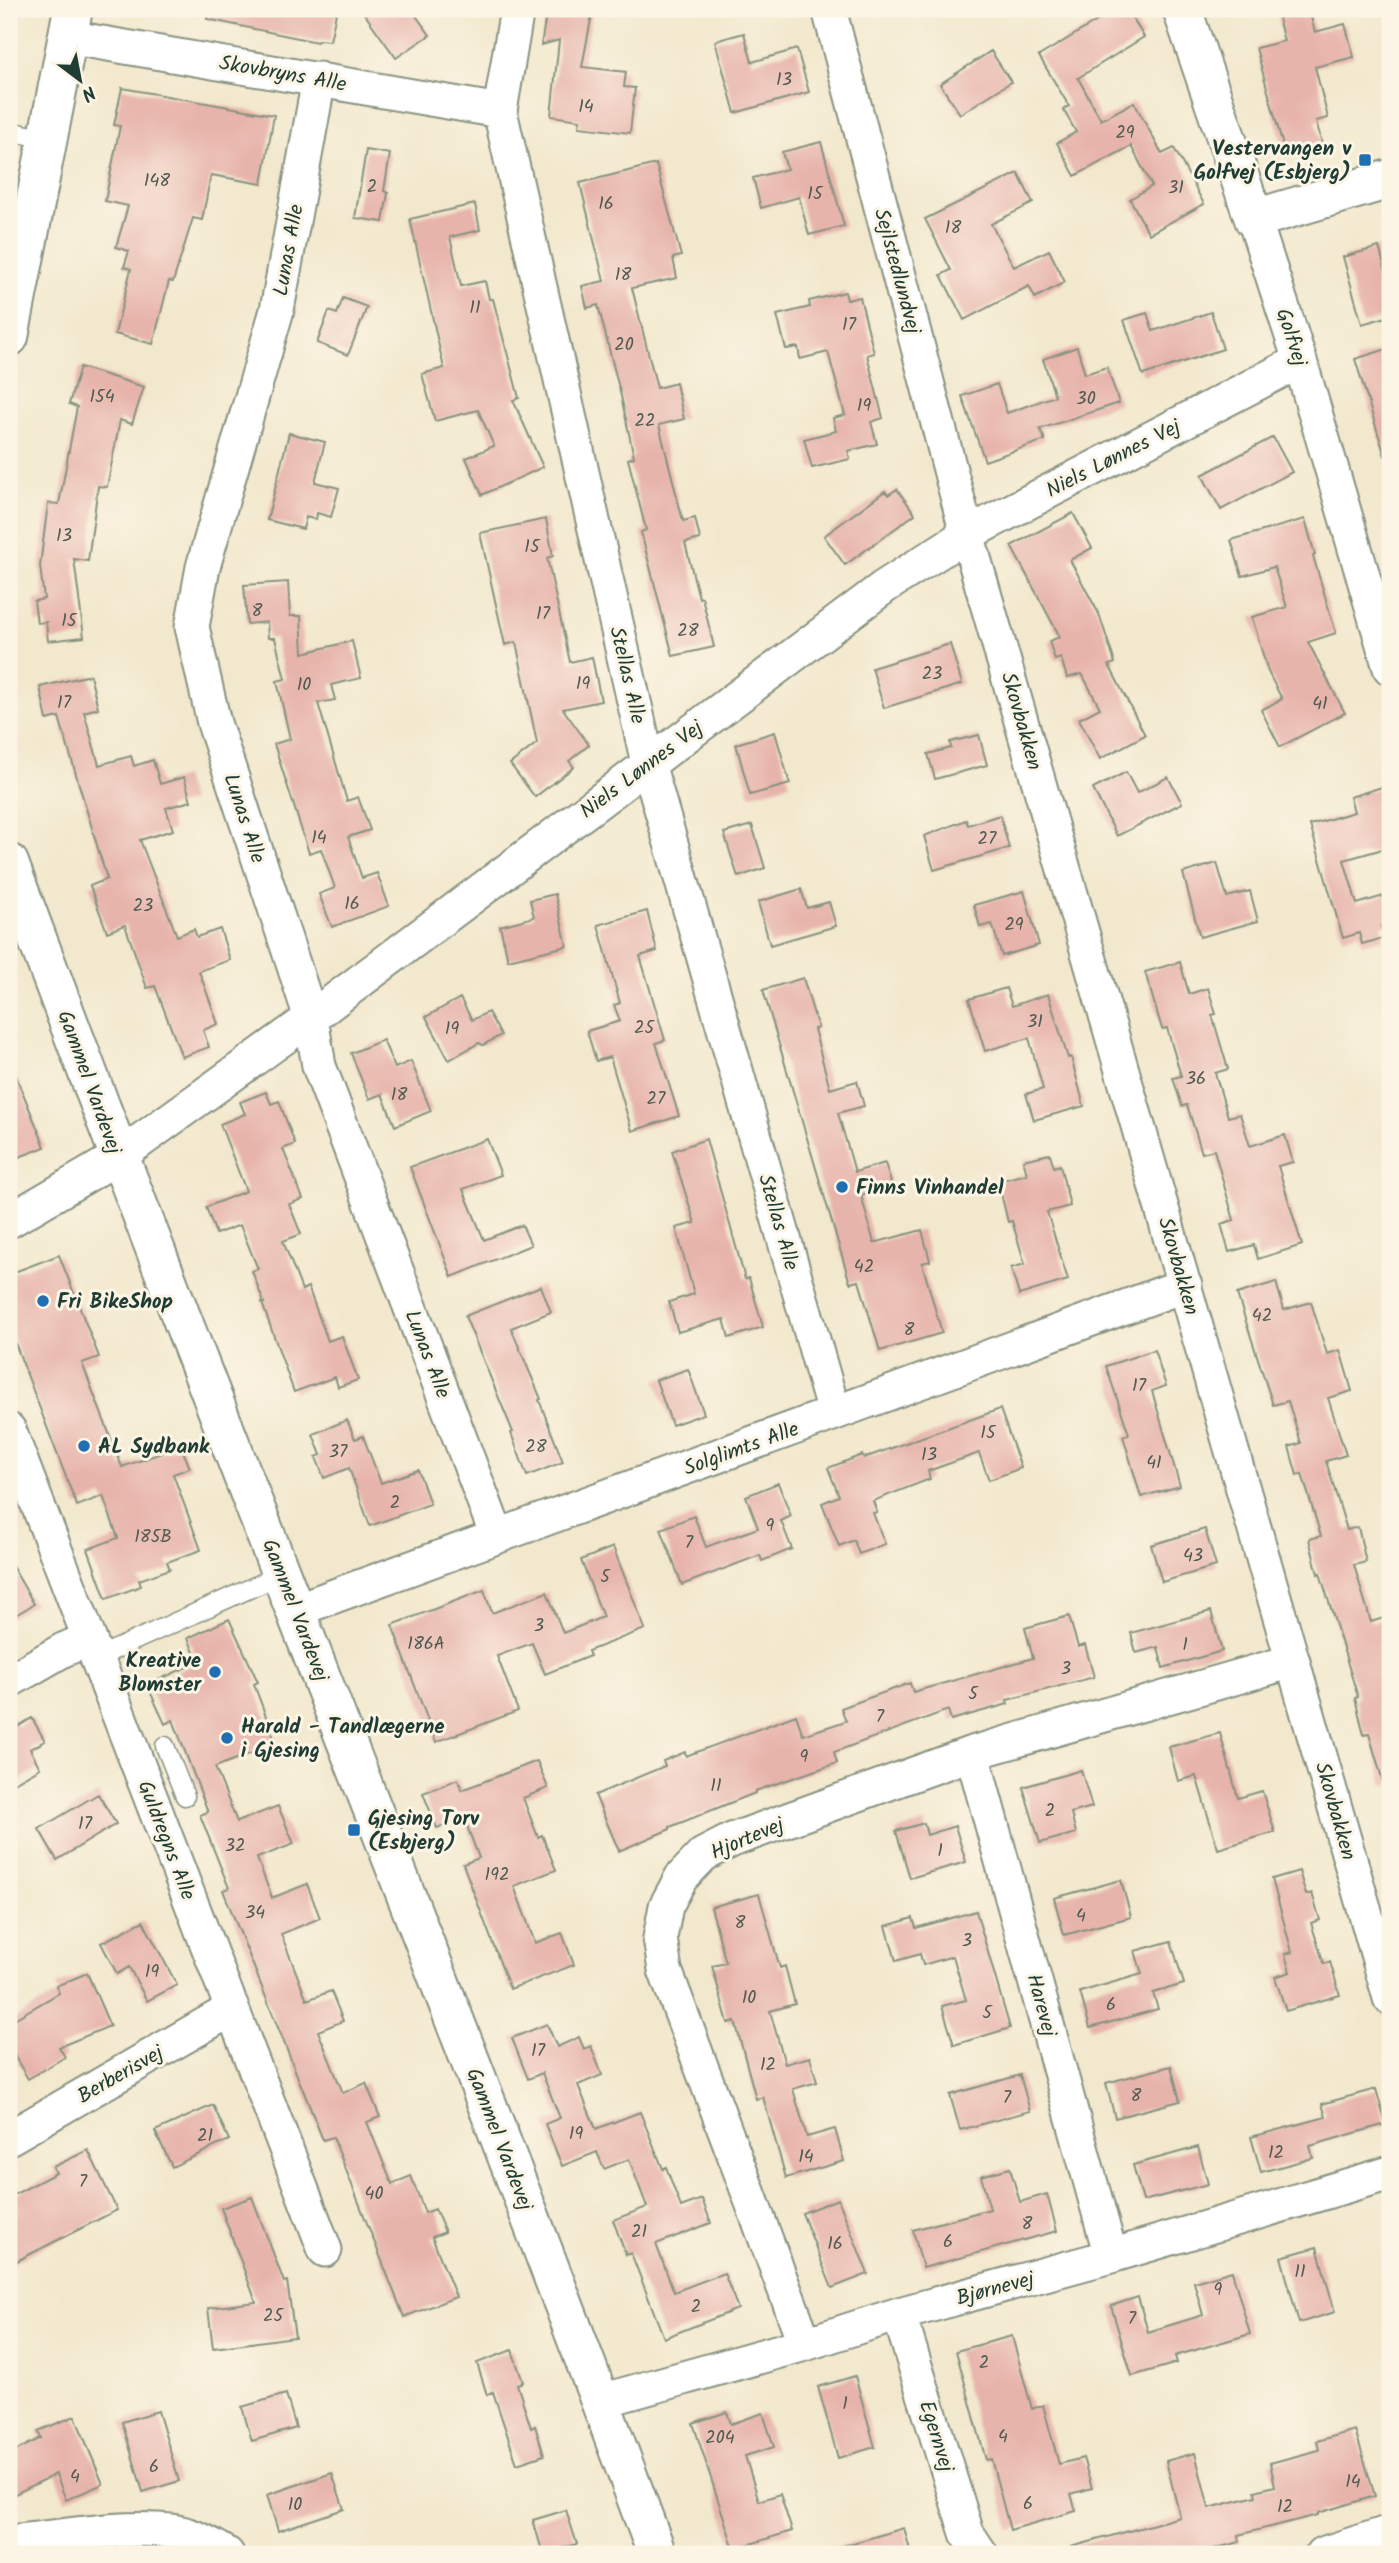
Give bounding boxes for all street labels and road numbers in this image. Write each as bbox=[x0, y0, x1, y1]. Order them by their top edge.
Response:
street label: Skovbryns Alle bbox=[217, 47, 349, 102]
street label: Lunas Alle bbox=[265, 201, 314, 299]
street label: Sejlstedlundvej bbox=[864, 205, 929, 338]
street label: Golfvej bbox=[1266, 304, 1316, 371]
street label: Niels Lønnes Vej bbox=[1041, 411, 1187, 507]
street label: Stellas Alle bbox=[599, 624, 654, 728]
street label: Skovbakken bbox=[991, 669, 1050, 774]
street label: Niels Lønnes Vej bbox=[573, 712, 711, 828]
street label: Lunas Alle bbox=[214, 769, 274, 868]
street label: Gammel Vardevej bbox=[47, 1006, 130, 1160]
street label: Stellas Alle bbox=[748, 1170, 807, 1275]
street label: Skovbakken bbox=[1148, 1214, 1207, 1319]
street label: Lunas Alle bbox=[395, 1305, 459, 1404]
street label: Solglimts Alle bbox=[679, 1413, 804, 1486]
street label: Gammel Vardevej bbox=[252, 1534, 337, 1687]
street label: Skovbakken bbox=[1305, 1759, 1364, 1864]
street label: Guldregns Alle bbox=[128, 1776, 204, 1906]
street label: Hjortevej bbox=[706, 1809, 790, 1870]
street label: Harevej bbox=[1016, 1970, 1065, 2041]
street label: Berberisvej bbox=[71, 2037, 171, 2113]
street label: Gammel Vardevej bbox=[456, 2063, 541, 2216]
street label: Bjørnevej bbox=[953, 2263, 1039, 2316]
street label: Egernvej bbox=[909, 2396, 962, 2477]

